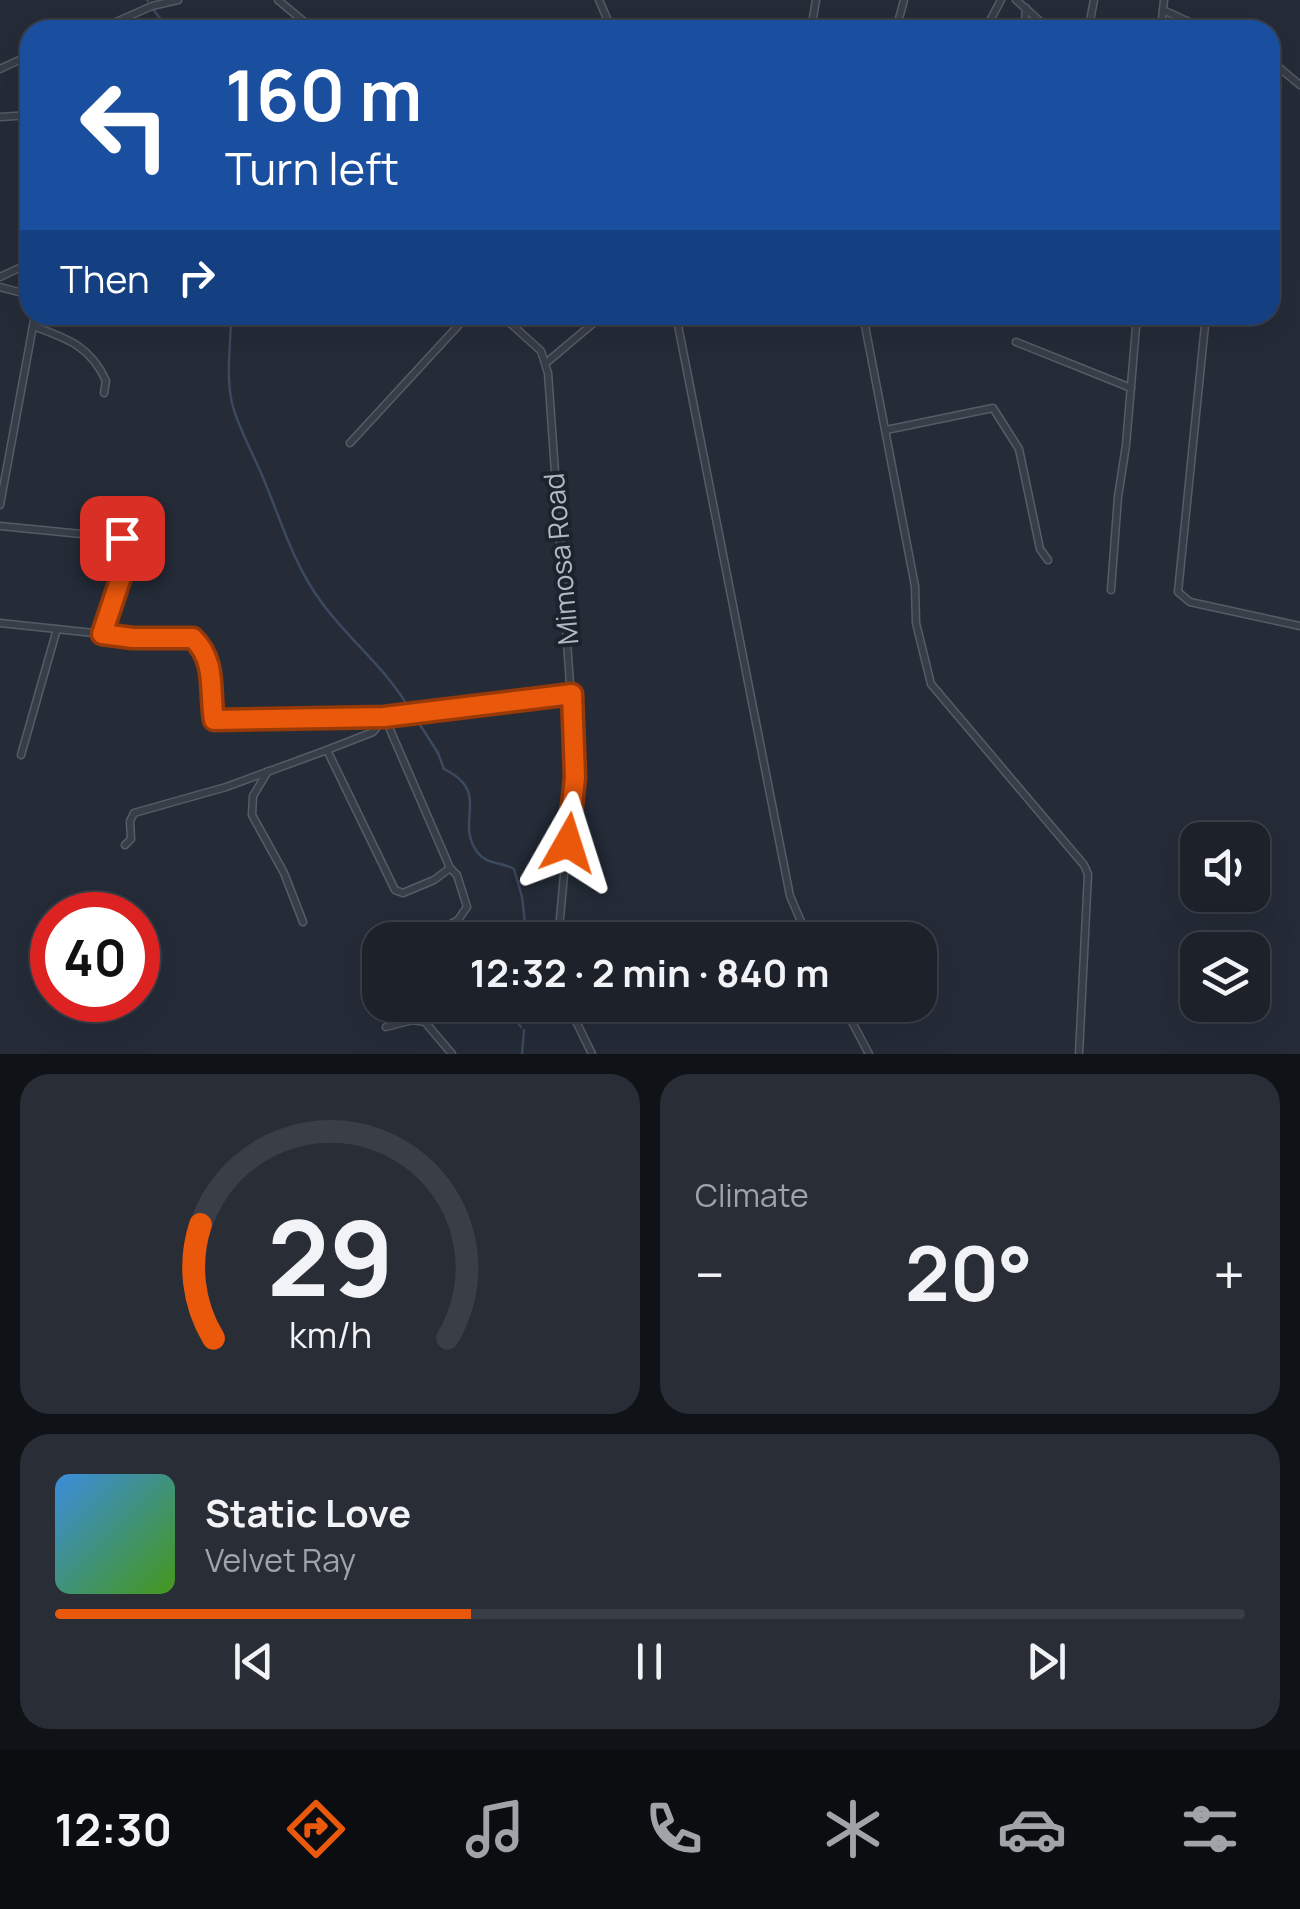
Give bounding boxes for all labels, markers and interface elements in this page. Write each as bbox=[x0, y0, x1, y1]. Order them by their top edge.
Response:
text: 160 m bbox=[225, 46, 422, 142]
icon: left bbox=[60, 60, 190, 190]
text: Turn left bbox=[225, 137, 399, 199]
icon: right bbox=[169, 250, 224, 305]
text: Then bbox=[60, 252, 149, 304]
street label: Mimosa Road bbox=[534, 472, 586, 647]
pin bbox=[80, 496, 165, 581]
icon: arrive bbox=[95, 511, 150, 566]
position arrow bbox=[516, 791, 620, 895]
map controls bbox=[1180, 822, 1270, 1022]
button: sound bbox=[1180, 822, 1270, 912]
speed limit sign: 40 bbox=[30, 892, 160, 1022]
button: layers bbox=[1180, 932, 1270, 1022]
text: 12:32 · 2 min · 840 m bbox=[470, 946, 829, 998]
text: Climate bbox=[695, 1173, 809, 1217]
text: 29 bbox=[267, 1185, 393, 1327]
text: 20° bbox=[905, 1221, 1033, 1324]
text: − bbox=[695, 1236, 725, 1312]
text: + bbox=[1213, 1236, 1245, 1312]
text: km/h bbox=[288, 1310, 372, 1359]
text: Static Love bbox=[205, 1486, 411, 1538]
text: Velvet Ray bbox=[205, 1538, 356, 1582]
icon: previous bbox=[226, 1634, 281, 1689]
icon: pause bbox=[622, 1634, 677, 1689]
icon: next bbox=[1019, 1634, 1074, 1689]
icon: directions bbox=[281, 1794, 351, 1864]
icon: music bbox=[460, 1794, 530, 1864]
icon: phone bbox=[639, 1794, 709, 1864]
icon: climate bbox=[818, 1794, 888, 1864]
icon: car bbox=[997, 1794, 1067, 1864]
icon: filters bbox=[1175, 1794, 1245, 1864]
text: 12:30 bbox=[54, 1798, 172, 1860]

